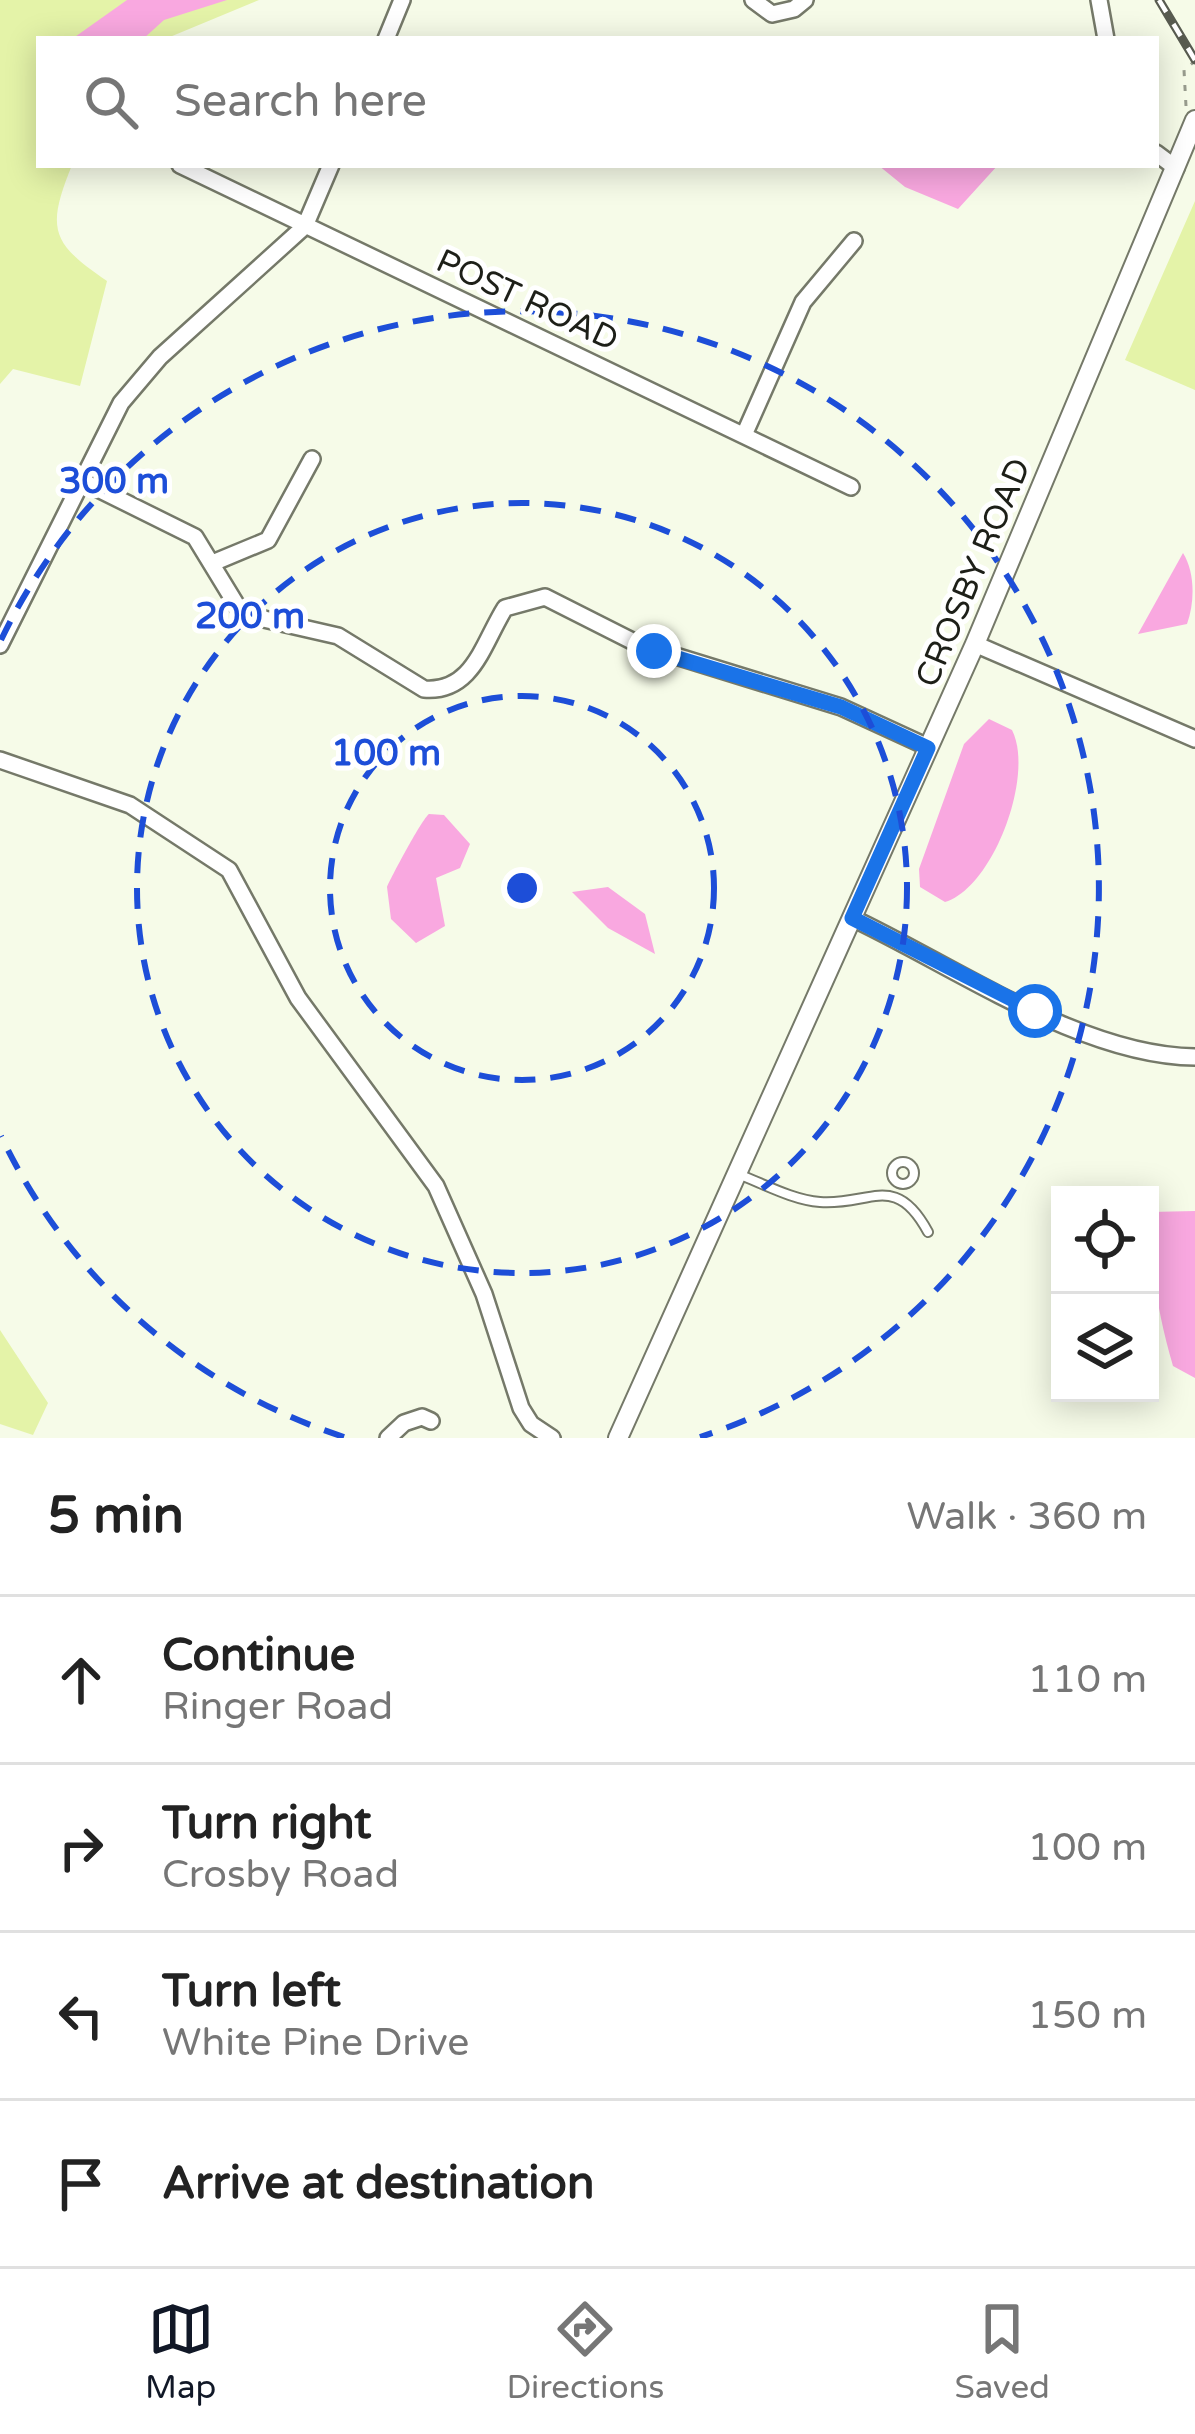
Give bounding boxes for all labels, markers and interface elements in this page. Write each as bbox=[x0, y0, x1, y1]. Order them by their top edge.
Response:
search box bbox=[36, 36, 1159, 168]
icon: search bbox=[78, 69, 144, 135]
text: Search here bbox=[174, 75, 427, 129]
street label: POST ROAD bbox=[430, 241, 624, 359]
street label: CROSBY ROAD bbox=[908, 453, 1039, 693]
text: 300 m bbox=[59, 460, 169, 503]
text: 200 m bbox=[195, 595, 305, 638]
route end bbox=[627, 624, 681, 678]
text: 100 m bbox=[331, 732, 441, 775]
centre of rings bbox=[501, 867, 543, 909]
route start bbox=[1008, 984, 1062, 1038]
map controls bbox=[1051, 1186, 1159, 1402]
button: locate bbox=[1051, 1186, 1159, 1294]
button: layers bbox=[1051, 1294, 1159, 1402]
text: 5 min bbox=[48, 1485, 184, 1547]
text: Walk · 360 m bbox=[906, 1493, 1147, 1540]
text: Continue bbox=[162, 1629, 355, 1683]
icon: ahead bbox=[48, 1647, 114, 1713]
text: 110 m bbox=[1028, 1656, 1147, 1703]
text: Ringer Road bbox=[162, 1683, 393, 1730]
text: Turn right bbox=[162, 1797, 371, 1851]
icon: right bbox=[48, 1815, 114, 1881]
text: 100 m bbox=[1028, 1824, 1147, 1871]
text: Crosby Road bbox=[162, 1851, 399, 1898]
text: Turn left bbox=[162, 1965, 341, 2019]
icon: left bbox=[48, 1983, 114, 2049]
text: 150 m bbox=[1028, 1992, 1147, 2039]
text: White Pine Drive bbox=[162, 2019, 469, 2066]
icon: arrive bbox=[48, 2151, 114, 2217]
text: Arrive at destination bbox=[162, 2157, 594, 2211]
tab: Map bbox=[145, 2296, 216, 2407]
tab: Directions bbox=[506, 2296, 664, 2407]
tab: Saved bbox=[955, 2296, 1050, 2407]

